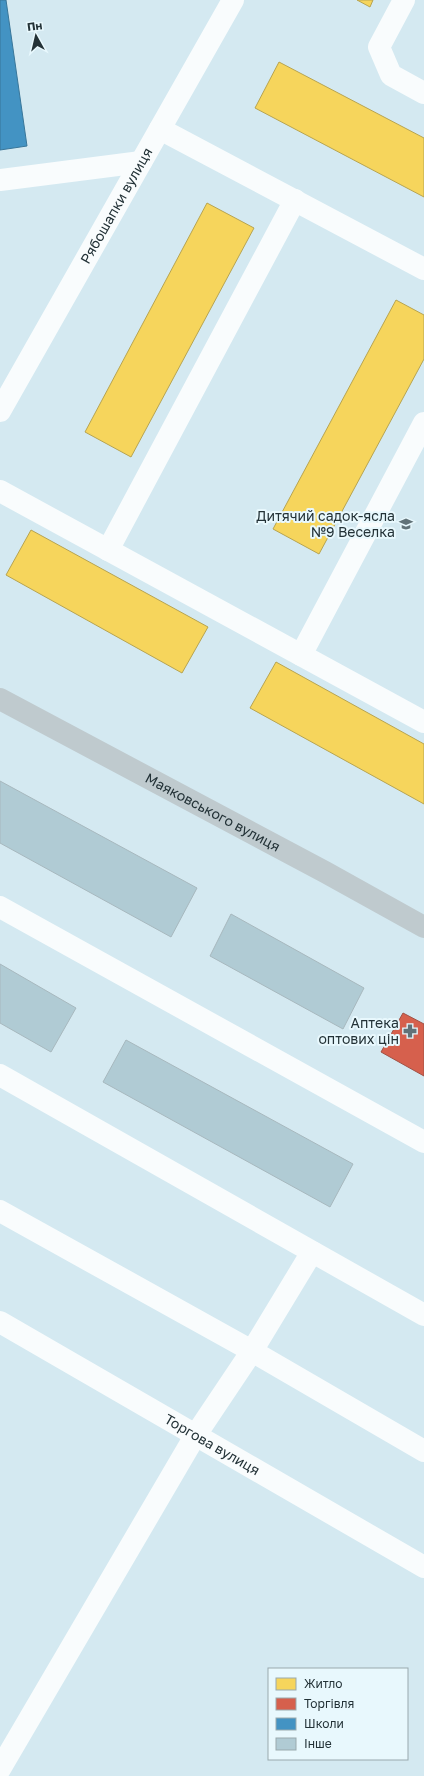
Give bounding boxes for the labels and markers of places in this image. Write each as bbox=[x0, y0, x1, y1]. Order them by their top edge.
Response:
place label: Дитячий садок-ясла №9 Веселка bbox=[256, 507, 395, 540]
school or university icon: Дитячий садок-ясла №9 Веселка bbox=[398, 516, 414, 532]
place label: Аптека оптових цін bbox=[318, 1014, 399, 1047]
pharmacy icon: Аптека оптових цін bbox=[402, 1023, 418, 1039]

